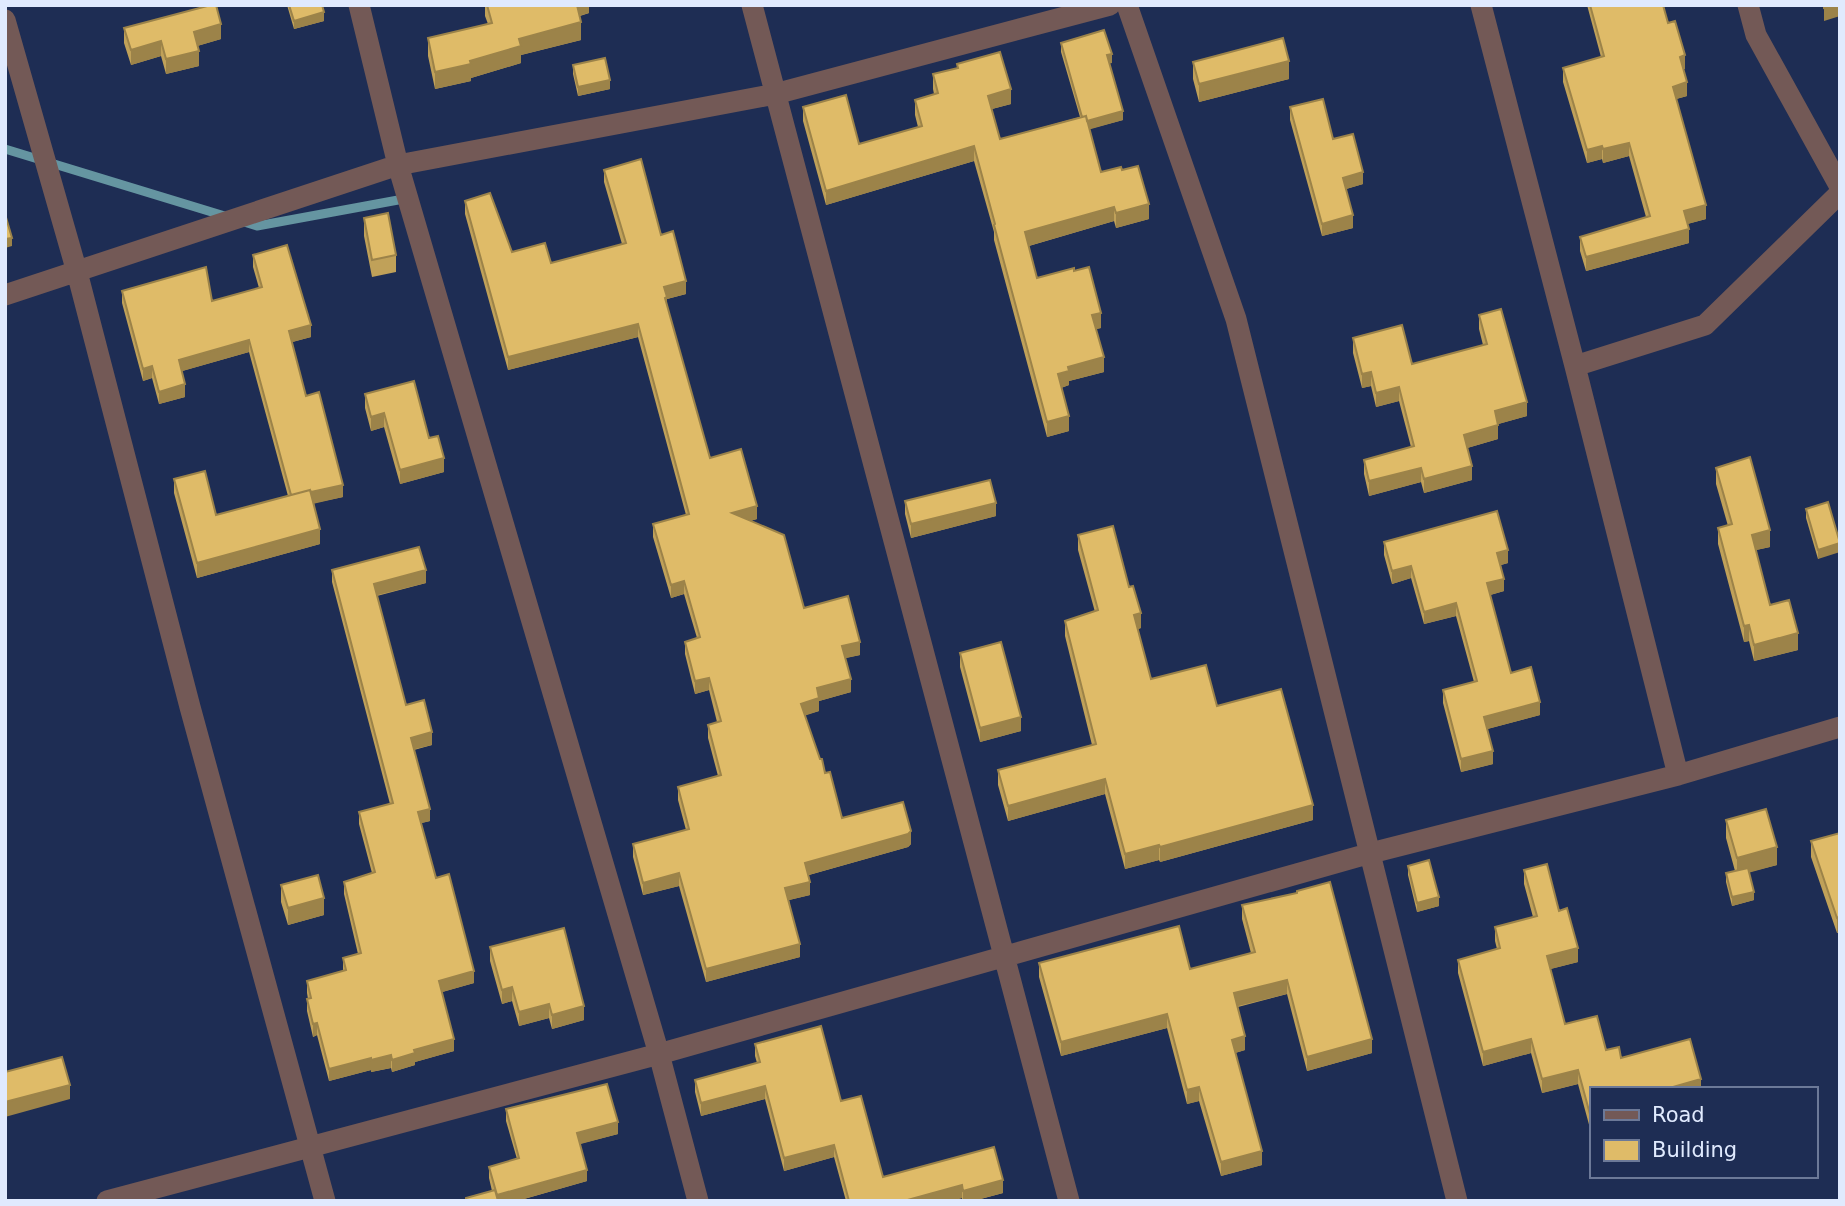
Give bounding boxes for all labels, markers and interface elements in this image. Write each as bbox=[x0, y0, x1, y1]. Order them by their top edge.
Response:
legend bbox=[1590, 1087, 1817, 1178]
text: Road bbox=[1652, 1103, 1705, 1127]
text: Building bbox=[1652, 1138, 1737, 1162]

